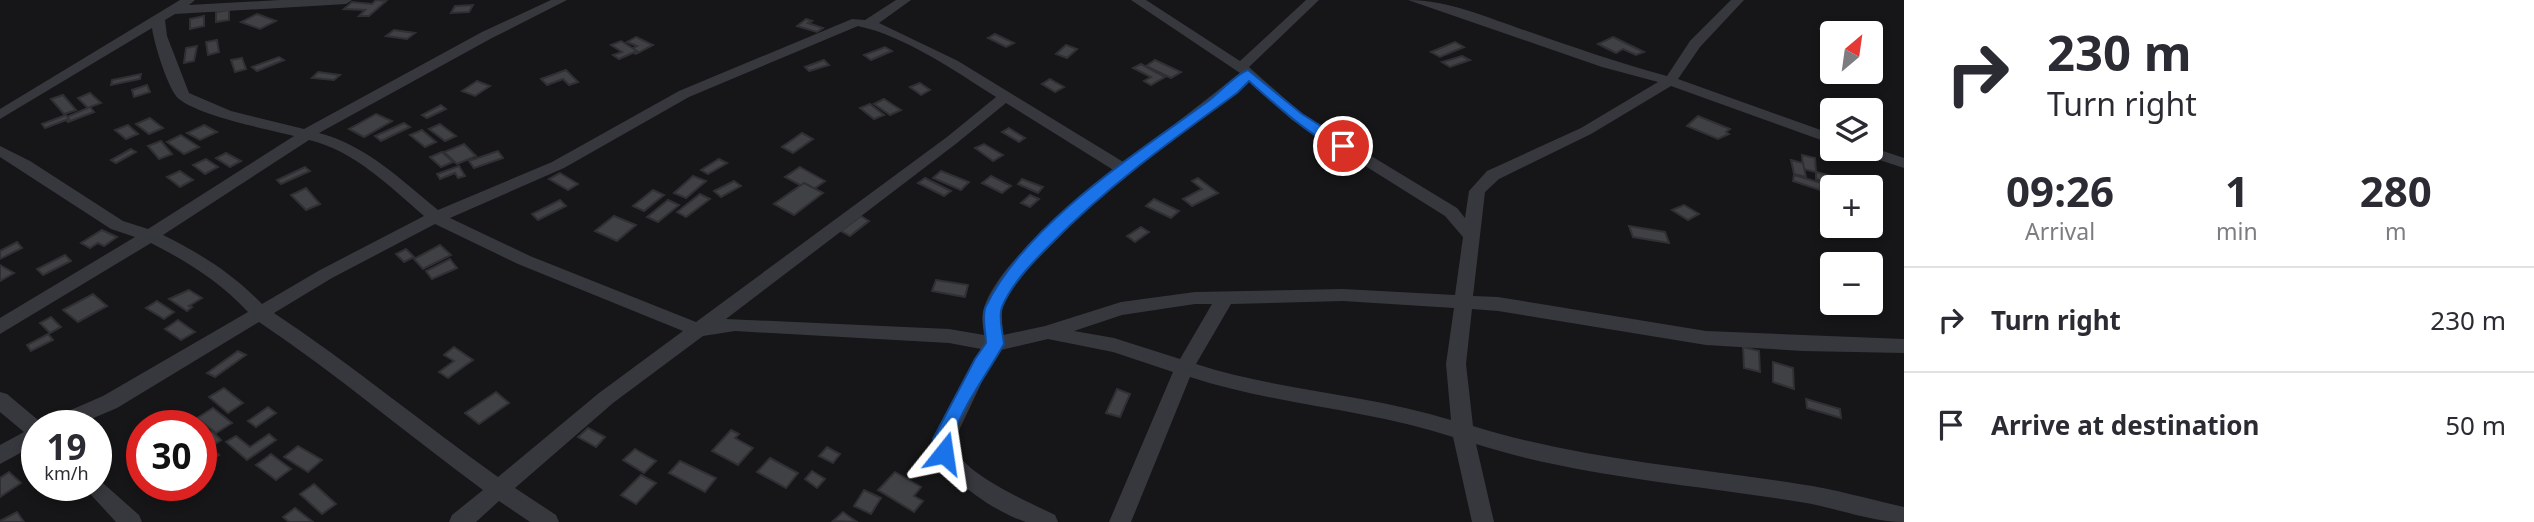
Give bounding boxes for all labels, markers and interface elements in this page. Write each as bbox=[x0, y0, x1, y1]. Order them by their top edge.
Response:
text: 230 m bbox=[2047, 19, 2192, 85]
north arrow bbox=[1820, 21, 1883, 84]
map controls bbox=[1820, 21, 1883, 315]
icon: right bbox=[1932, 28, 2023, 119]
text: Turn right bbox=[2047, 82, 2197, 125]
button: layers bbox=[1820, 98, 1883, 161]
pin bbox=[1313, 116, 1373, 176]
icon: arrive bbox=[1324, 127, 1362, 165]
text: 09:26 bbox=[2006, 162, 2114, 219]
text: 1 bbox=[2225, 162, 2249, 219]
text: 280 bbox=[2360, 162, 2432, 219]
button: + bbox=[1820, 175, 1883, 238]
text: Arrival bbox=[2025, 215, 2095, 247]
text: min bbox=[2216, 215, 2258, 247]
text: m bbox=[2385, 215, 2407, 247]
button: − bbox=[1820, 252, 1883, 315]
icon: right bbox=[1932, 301, 1970, 339]
text: Turn right bbox=[1991, 302, 2121, 338]
text: 230 m bbox=[2430, 302, 2506, 338]
icon: arrive bbox=[1932, 406, 1970, 444]
text: Arrive at destination bbox=[1991, 407, 2260, 443]
text: 50 m bbox=[2445, 407, 2506, 443]
speed limit sign: 30 bbox=[126, 410, 217, 501]
position arrow bbox=[907, 416, 981, 490]
text: 19 bbox=[46, 423, 87, 470]
text: km/h bbox=[44, 461, 89, 485]

